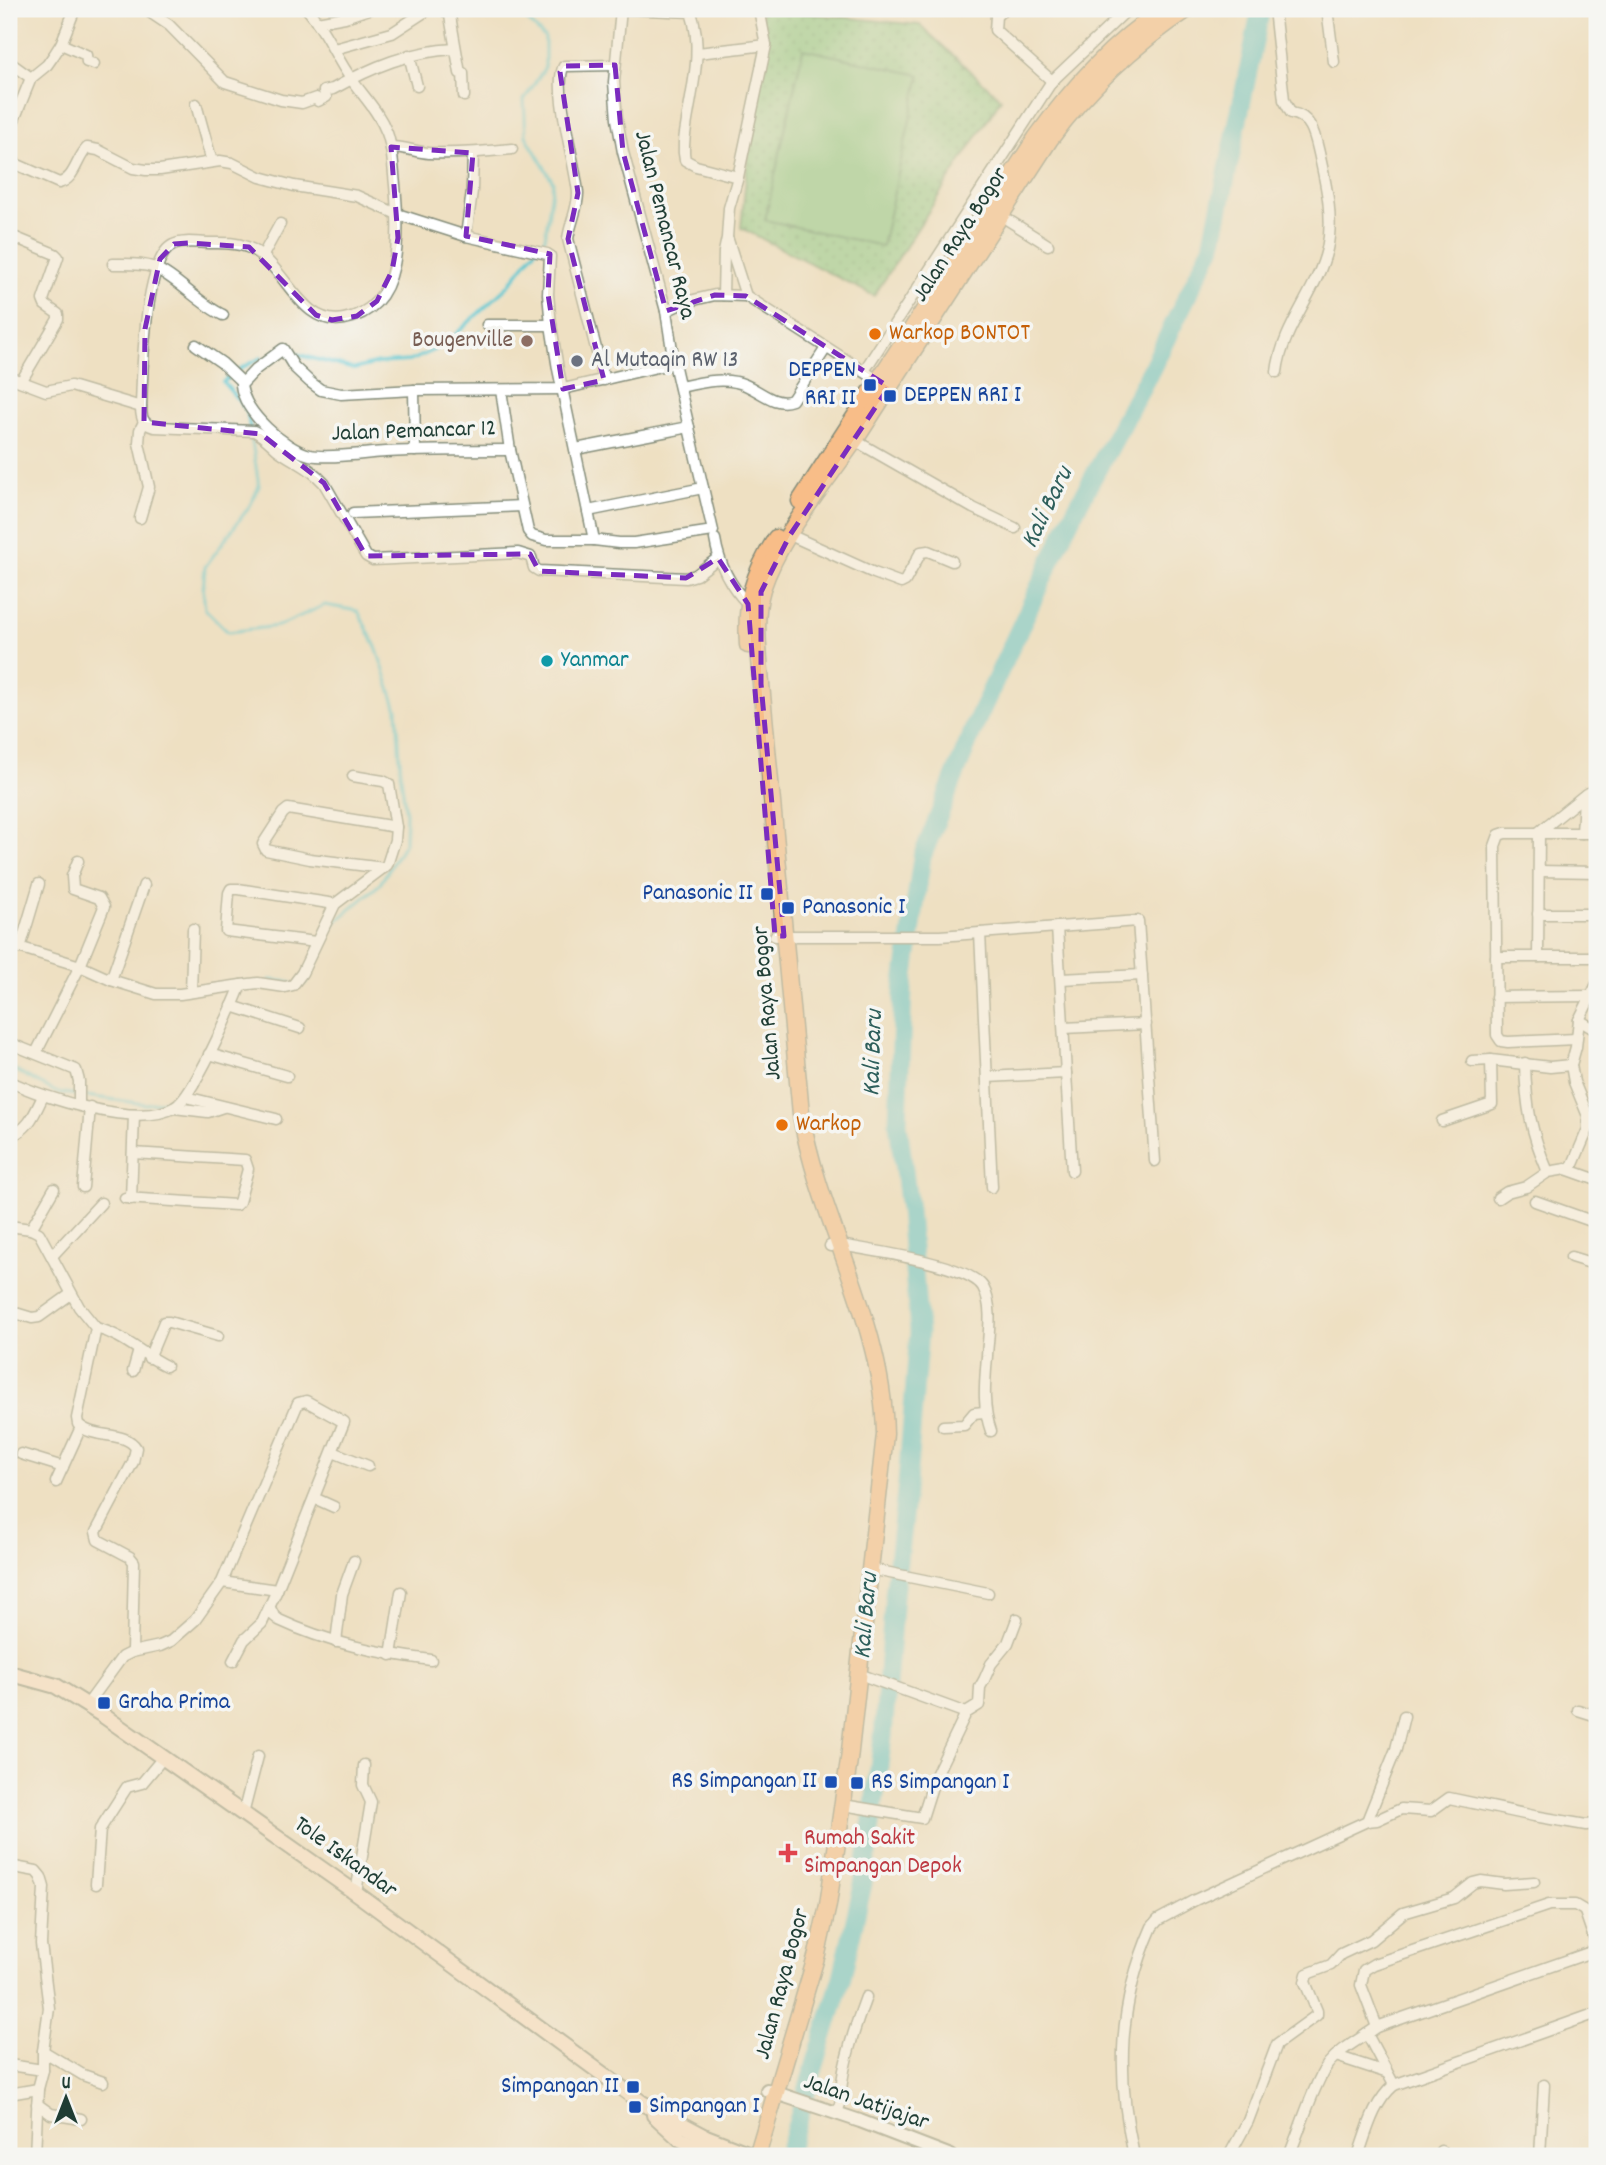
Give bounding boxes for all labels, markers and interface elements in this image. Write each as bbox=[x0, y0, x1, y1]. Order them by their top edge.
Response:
street label: Jalan Pemancar Raya bbox=[624, 127, 704, 323]
street label: Jalan Raya Bogor bbox=[904, 161, 1018, 309]
place label: Warkop BONTOT bbox=[889, 317, 1030, 351]
place label: Bougenville bbox=[412, 324, 513, 358]
marker: Warkop BONTOT bbox=[867, 326, 883, 342]
marker: Bougenville bbox=[519, 333, 535, 349]
place label: Al Mutaqin RW 13 bbox=[591, 344, 738, 378]
marker: Al Mutaqin RW 13 bbox=[569, 353, 585, 369]
place label: DEPPEN RRI II bbox=[788, 354, 857, 416]
marker: DEPPEN RRI II bbox=[862, 377, 878, 393]
place label: DEPPEN RRI I bbox=[904, 379, 1022, 413]
marker: DEPPEN RRI I bbox=[882, 388, 898, 404]
street label: Jalan Pemancar 12 bbox=[331, 412, 497, 452]
water label: Kali Baru bbox=[1012, 459, 1084, 555]
place label: Yanmar bbox=[561, 644, 629, 678]
marker: Yanmar bbox=[539, 653, 555, 669]
place label: Panasonic II bbox=[642, 877, 754, 911]
marker: Panasonic II bbox=[759, 886, 775, 902]
place label: Panasonic I bbox=[802, 891, 906, 925]
marker: Panasonic I bbox=[780, 900, 796, 916]
street label: Jalan Raya Bogor bbox=[744, 924, 792, 1082]
water label: Kali Baru bbox=[854, 1007, 894, 1097]
place label: Warkop bbox=[796, 1108, 862, 1142]
marker: Warkop bbox=[774, 1117, 790, 1133]
water label: Kali Baru bbox=[845, 1570, 889, 1661]
place label: Graha Prima bbox=[118, 1686, 231, 1720]
marker: Graha Prima bbox=[96, 1695, 112, 1711]
place label: RS Simpangan II bbox=[671, 1765, 818, 1799]
place label: RS Simpangan I bbox=[871, 1766, 1010, 1800]
marker: RS Simpangan II bbox=[823, 1774, 839, 1790]
marker: RS Simpangan I bbox=[849, 1775, 865, 1791]
street label: Tole Iskandar bbox=[286, 1809, 404, 1907]
place label: Rumah Sakit Simpangan Depok bbox=[804, 1822, 962, 1884]
marker: Rumah Sakit Simpangan Depok bbox=[778, 1843, 798, 1863]
street label: Jalan Raya Bogor bbox=[747, 1905, 820, 2063]
north arrow bbox=[32, 2064, 102, 2134]
street label: Jalan Jatijajar bbox=[799, 2066, 933, 2140]
place label: Simpangan II bbox=[501, 2070, 620, 2104]
text: U bbox=[61, 2071, 71, 2098]
marker: Simpangan II bbox=[625, 2079, 641, 2095]
place label: Simpangan I bbox=[649, 2090, 760, 2124]
marker: Simpangan I bbox=[627, 2099, 643, 2115]

